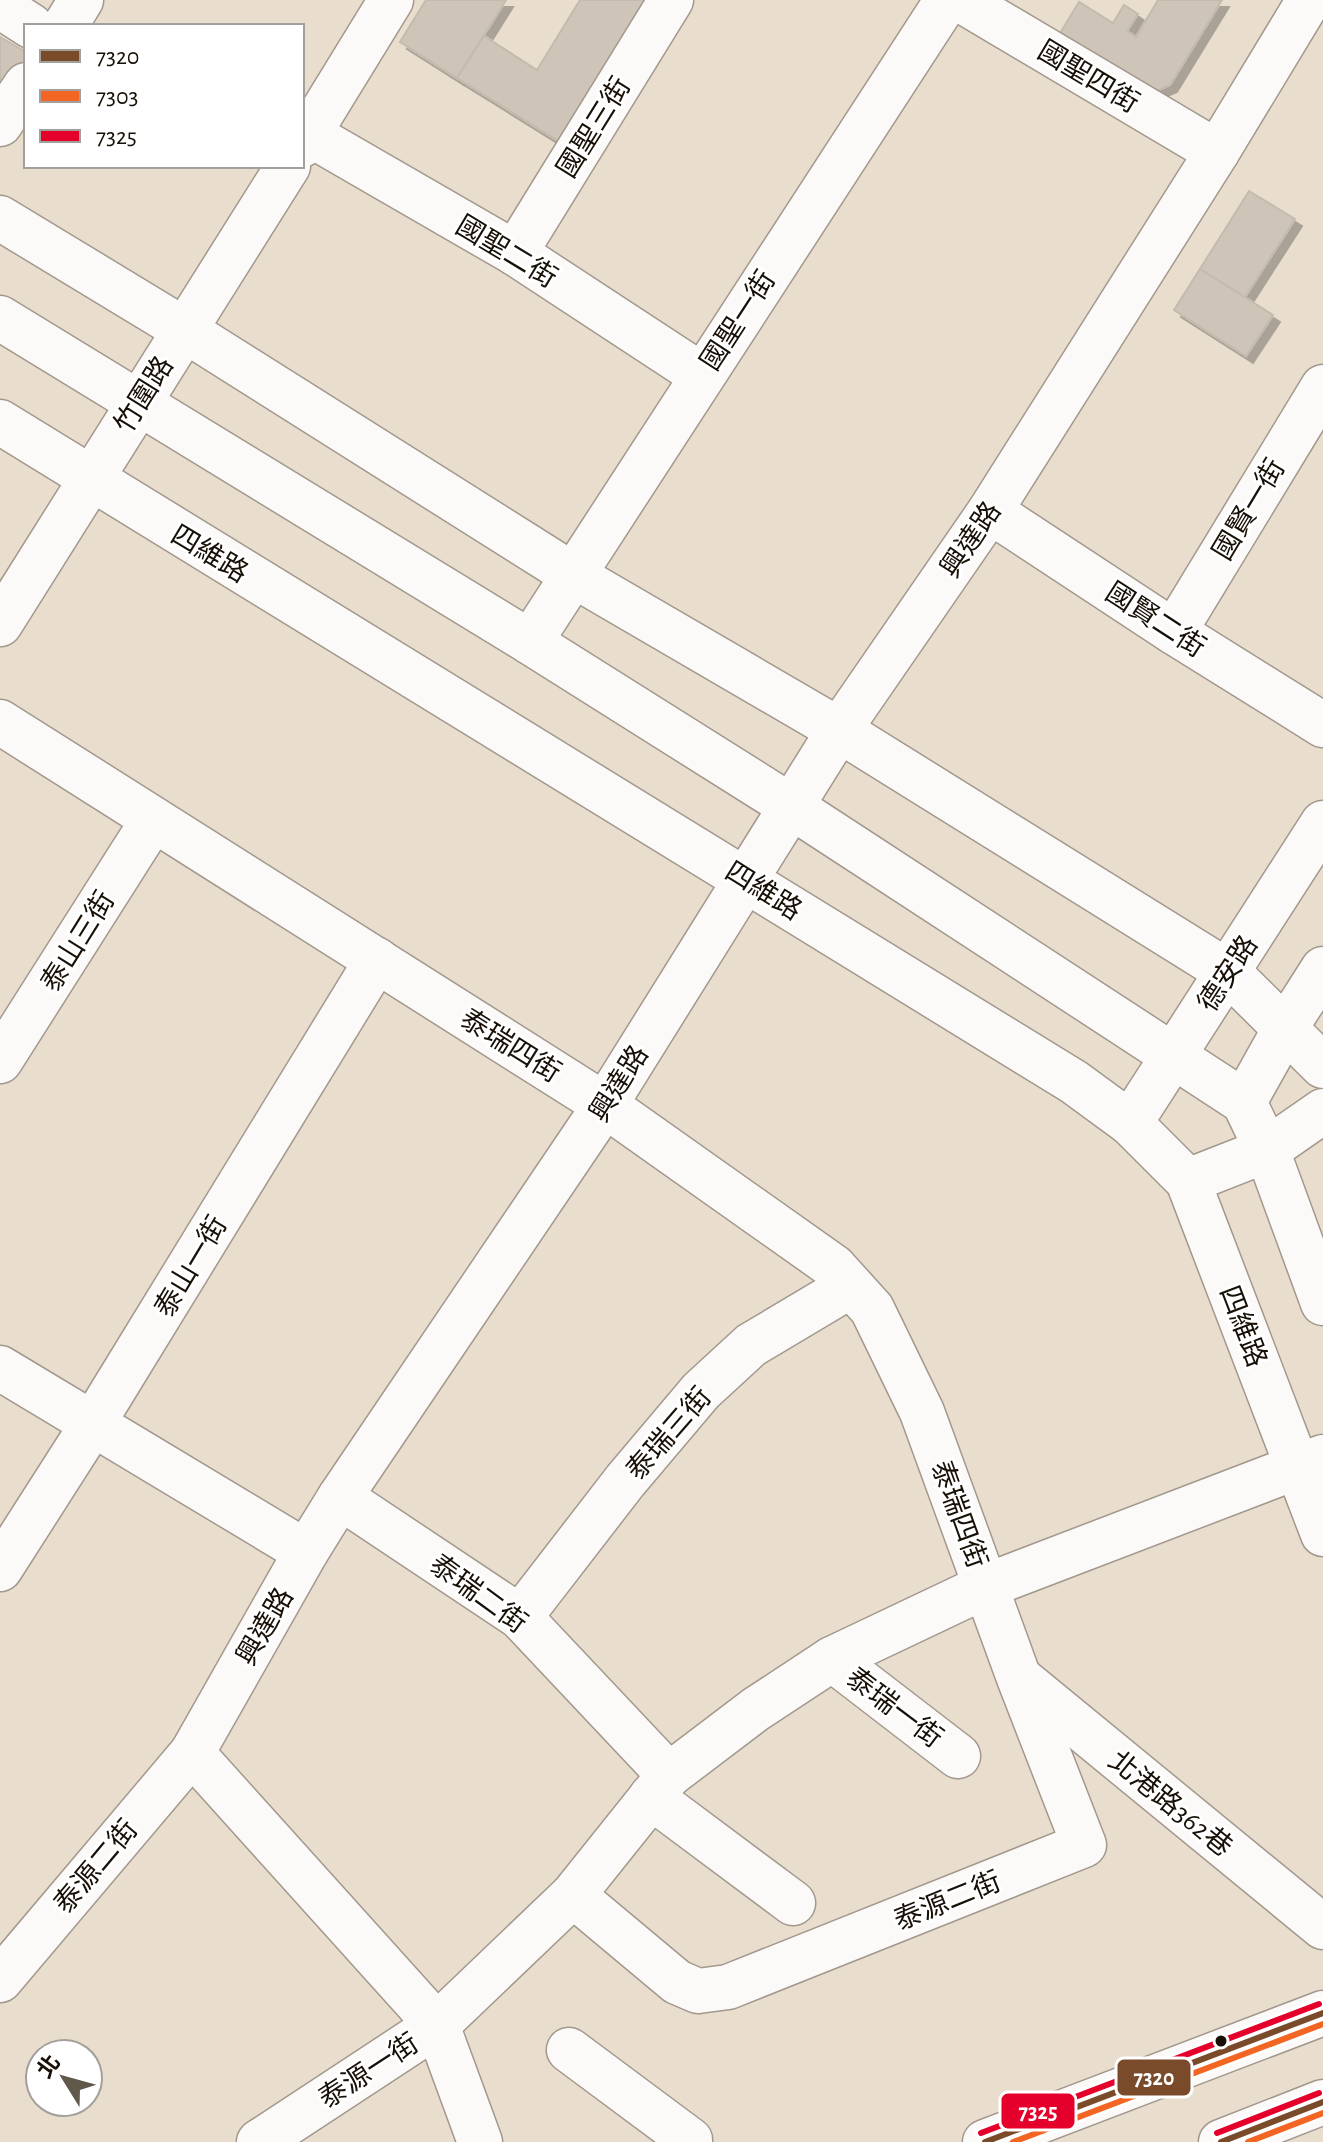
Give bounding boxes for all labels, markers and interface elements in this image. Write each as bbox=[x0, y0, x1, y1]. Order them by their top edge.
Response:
legend bbox=[24, 24, 304, 168]
street label: 國聖四街 bbox=[1033, 35, 1144, 119]
text: 7320 bbox=[96, 45, 140, 69]
street label: 國聖三街 bbox=[551, 72, 636, 183]
text: 7303 bbox=[96, 85, 138, 109]
text: 7325 bbox=[96, 125, 137, 149]
street label: 國聖二街 bbox=[451, 210, 562, 294]
street label: 國聖一街 bbox=[695, 265, 781, 376]
street label: 竹圍路 bbox=[109, 351, 179, 438]
street label: 國賢一街 bbox=[1207, 454, 1291, 565]
street label: 興達路 bbox=[935, 496, 1007, 583]
street label: 四維路 bbox=[166, 519, 253, 588]
street label: 國賢二街 bbox=[1100, 577, 1211, 663]
street label: 四維路 bbox=[720, 856, 807, 926]
street label: 泰山三街 bbox=[35, 886, 120, 997]
street label: 德安路 bbox=[1192, 930, 1263, 1017]
street label: 泰瑞四街 bbox=[455, 1003, 566, 1088]
street label: 興達路 bbox=[584, 1040, 654, 1127]
street label: 泰山一街 bbox=[149, 1211, 233, 1322]
street label: 四維路 bbox=[1214, 1282, 1272, 1371]
street label: 泰瑞三街 bbox=[621, 1382, 717, 1486]
street label: 泰瑞四街 bbox=[926, 1457, 992, 1572]
street label: 泰瑞二街 bbox=[424, 1549, 533, 1639]
street label: 興達路 bbox=[231, 1583, 299, 1670]
street label: 泰瑞一街 bbox=[841, 1662, 948, 1753]
street label: 北港路362巷 bbox=[1103, 1745, 1238, 1862]
street label: 泰源二街 bbox=[48, 1814, 143, 1919]
street label: 泰源二街 bbox=[890, 1866, 1005, 1936]
street label: 泰源一街 bbox=[313, 2028, 424, 2114]
unlabelled marker bbox=[1213, 2033, 1229, 2049]
north arrow bbox=[24, 2038, 104, 2118]
text: 北 bbox=[33, 2051, 64, 2082]
line badge: 7320 bbox=[1116, 2058, 1192, 2097]
text: 7320 bbox=[1134, 2067, 1174, 2089]
line badge: 7325 bbox=[1000, 2092, 1076, 2130]
text: 7325 bbox=[1019, 2101, 1057, 2123]

